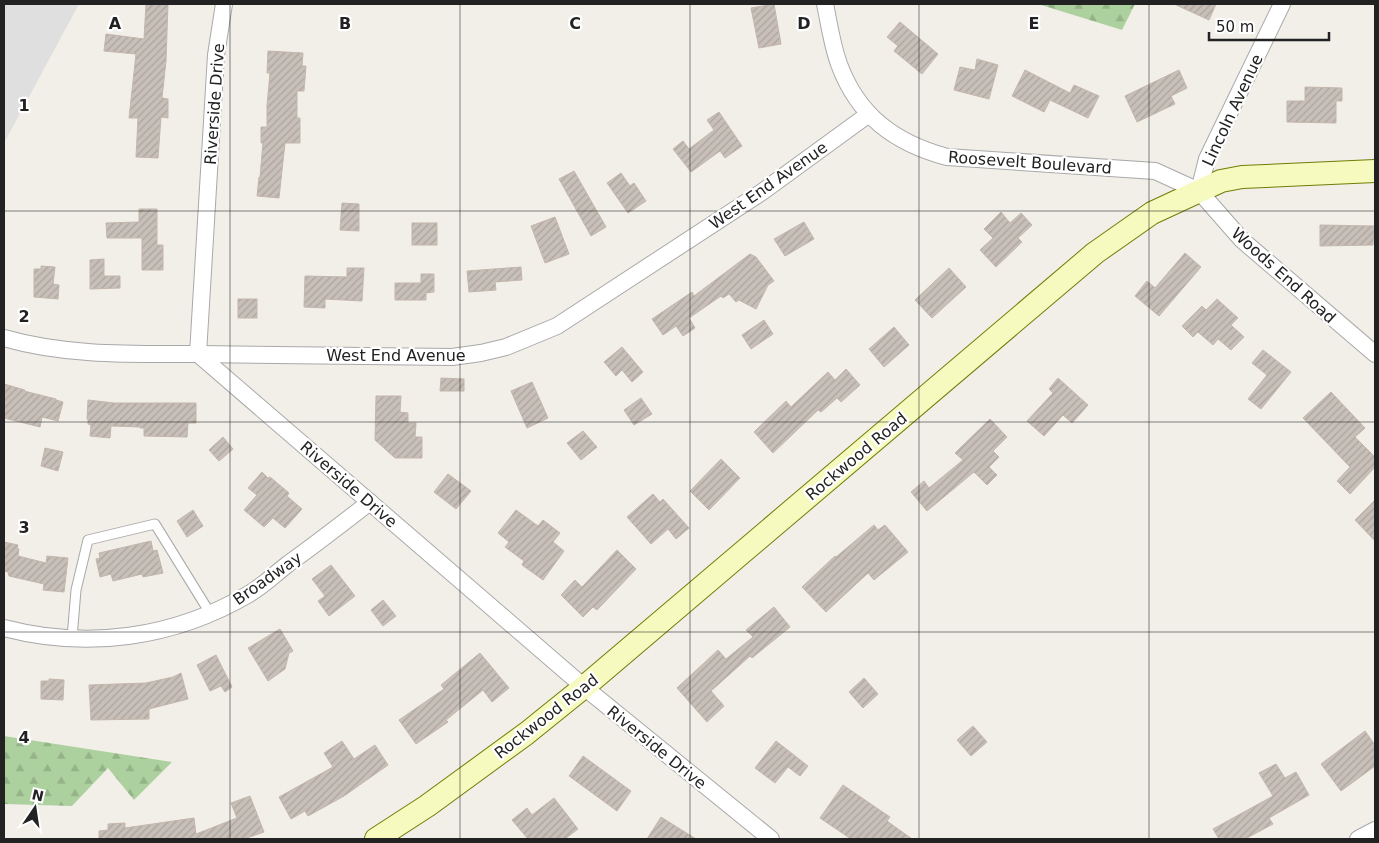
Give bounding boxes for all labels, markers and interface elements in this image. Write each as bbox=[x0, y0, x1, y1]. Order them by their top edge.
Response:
scale bar bbox=[1209, 10, 1329, 42]
text: A bbox=[109, 14, 122, 33]
text: B bbox=[339, 14, 351, 33]
text: C bbox=[569, 14, 581, 33]
text: D bbox=[797, 14, 811, 33]
text: E bbox=[1029, 14, 1039, 33]
text: 50 m bbox=[1216, 18, 1254, 36]
street label: Riverside Drive bbox=[201, 43, 228, 166]
street label: Lincoln Avenue bbox=[1198, 51, 1267, 169]
text: 1 bbox=[18, 96, 30, 115]
street label: West End Avenue bbox=[706, 138, 831, 233]
street label: Roosevelt Boulevard bbox=[947, 147, 1113, 178]
street label: Woods End Road bbox=[1228, 224, 1340, 327]
text: 2 bbox=[18, 307, 30, 326]
street label: West End Avenue bbox=[326, 346, 466, 365]
street label: Rockwood Road bbox=[802, 409, 911, 504]
street label: Riverside Drive bbox=[296, 437, 401, 532]
text: 3 bbox=[18, 518, 30, 537]
street label: Broadway bbox=[229, 548, 305, 609]
street label: Rockwood Road bbox=[491, 670, 602, 763]
street label: Riverside Drive bbox=[603, 702, 710, 793]
text: 4 bbox=[18, 728, 30, 747]
north arrow bbox=[10, 783, 60, 833]
text: N bbox=[30, 786, 45, 804]

